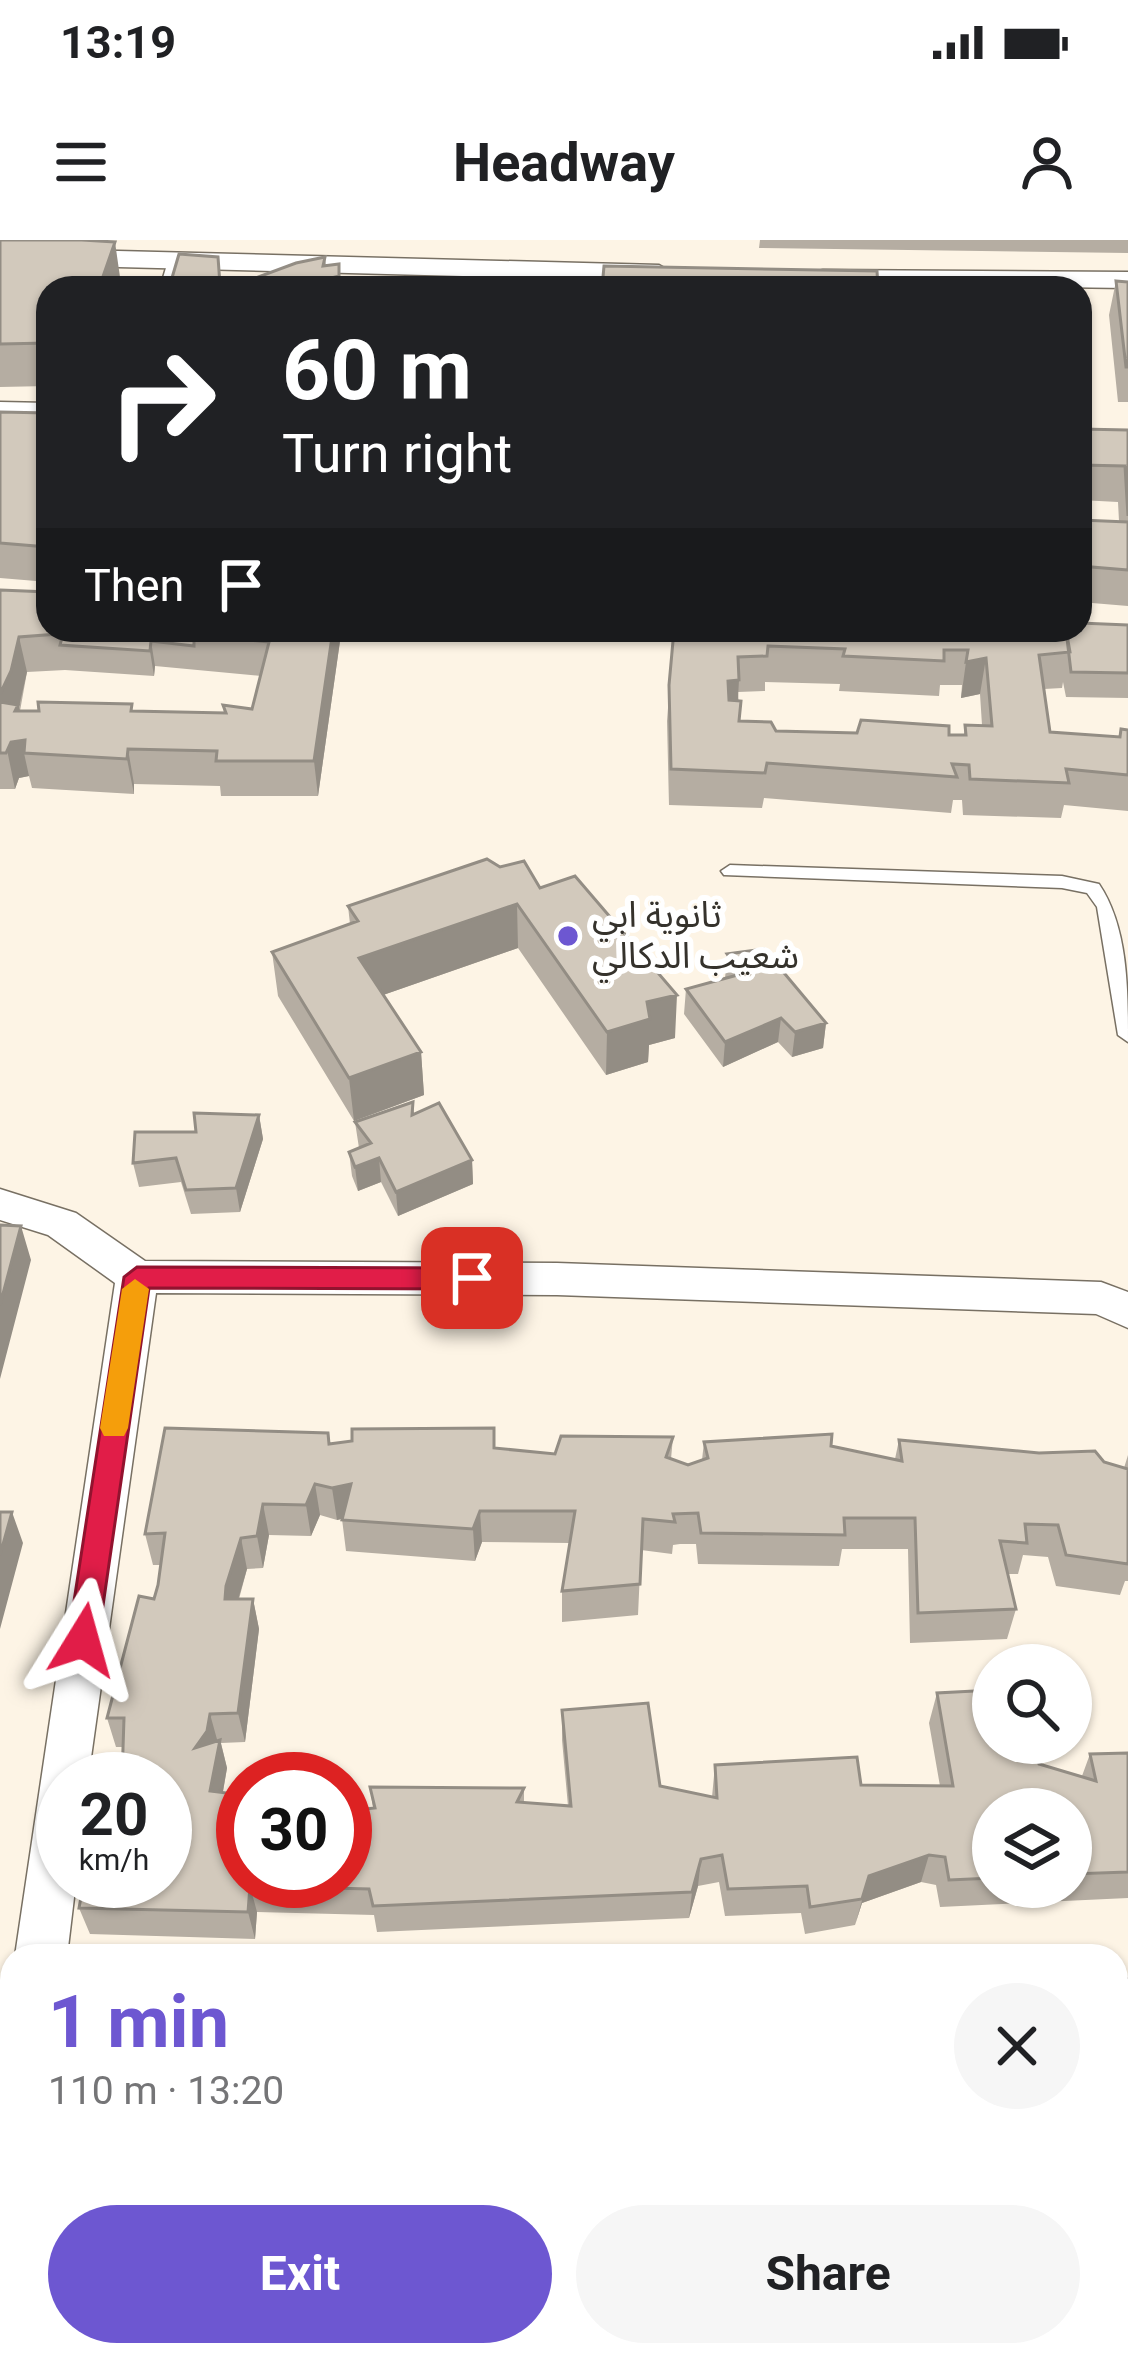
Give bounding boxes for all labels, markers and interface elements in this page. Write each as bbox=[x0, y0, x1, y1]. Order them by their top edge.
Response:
text: 13:19 bbox=[60, 16, 176, 69]
icon: menu bbox=[48, 129, 114, 195]
icon: person bbox=[1014, 129, 1080, 195]
text: Headway bbox=[453, 131, 675, 194]
text: 60 m bbox=[282, 321, 472, 420]
icon: right bbox=[84, 324, 240, 480]
text: Turn right bbox=[282, 422, 512, 485]
icon: arrive bbox=[208, 552, 274, 618]
text: Then bbox=[84, 559, 184, 612]
place label: ثانوية ابي شعيب الدكالي bbox=[592, 894, 799, 983]
marker: ثانوية ابي شعيب الدكالي bbox=[555, 923, 581, 949]
pin bbox=[421, 1227, 523, 1329]
icon: arrive bbox=[439, 1245, 505, 1311]
position arrow bbox=[20, 1577, 146, 1703]
map controls bbox=[972, 1644, 1092, 1908]
button: search bbox=[972, 1644, 1092, 1764]
speed limit sign: 30 bbox=[216, 1752, 372, 1908]
text: 20 bbox=[80, 1779, 148, 1850]
button: layers bbox=[972, 1788, 1092, 1908]
text: km/h bbox=[79, 1842, 149, 1877]
text: 1 min bbox=[48, 1980, 229, 2065]
button: close bbox=[954, 1983, 1080, 2109]
text: 110 m · 13:20 bbox=[48, 2068, 284, 2114]
button: Exit bbox=[48, 2205, 552, 2343]
button: Share bbox=[576, 2205, 1080, 2343]

